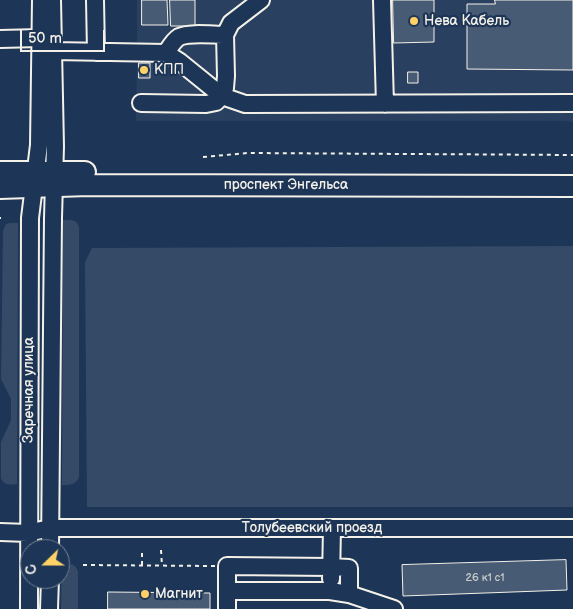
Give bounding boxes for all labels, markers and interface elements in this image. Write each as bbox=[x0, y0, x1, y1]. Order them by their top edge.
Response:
place label: Нева Кабель bbox=[424, 13, 509, 29]
marker: Нева Кабель bbox=[408, 15, 420, 27]
scale bar bbox=[22, 20, 108, 52]
text: 50 m bbox=[28, 29, 62, 48]
place label: КПП bbox=[154, 62, 184, 78]
marker: КПП bbox=[138, 64, 150, 76]
street label: проспект Энгельса bbox=[224, 177, 348, 193]
street label: Заречная улица bbox=[21, 337, 37, 443]
street label: Толубеевский проезд bbox=[242, 520, 382, 536]
north arrow bbox=[20, 539, 70, 589]
text: С bbox=[22, 562, 41, 577]
house number: 26 к1 с1 bbox=[466, 571, 504, 585]
place label: Магнит bbox=[155, 586, 203, 602]
marker: Магнит bbox=[139, 588, 151, 600]

